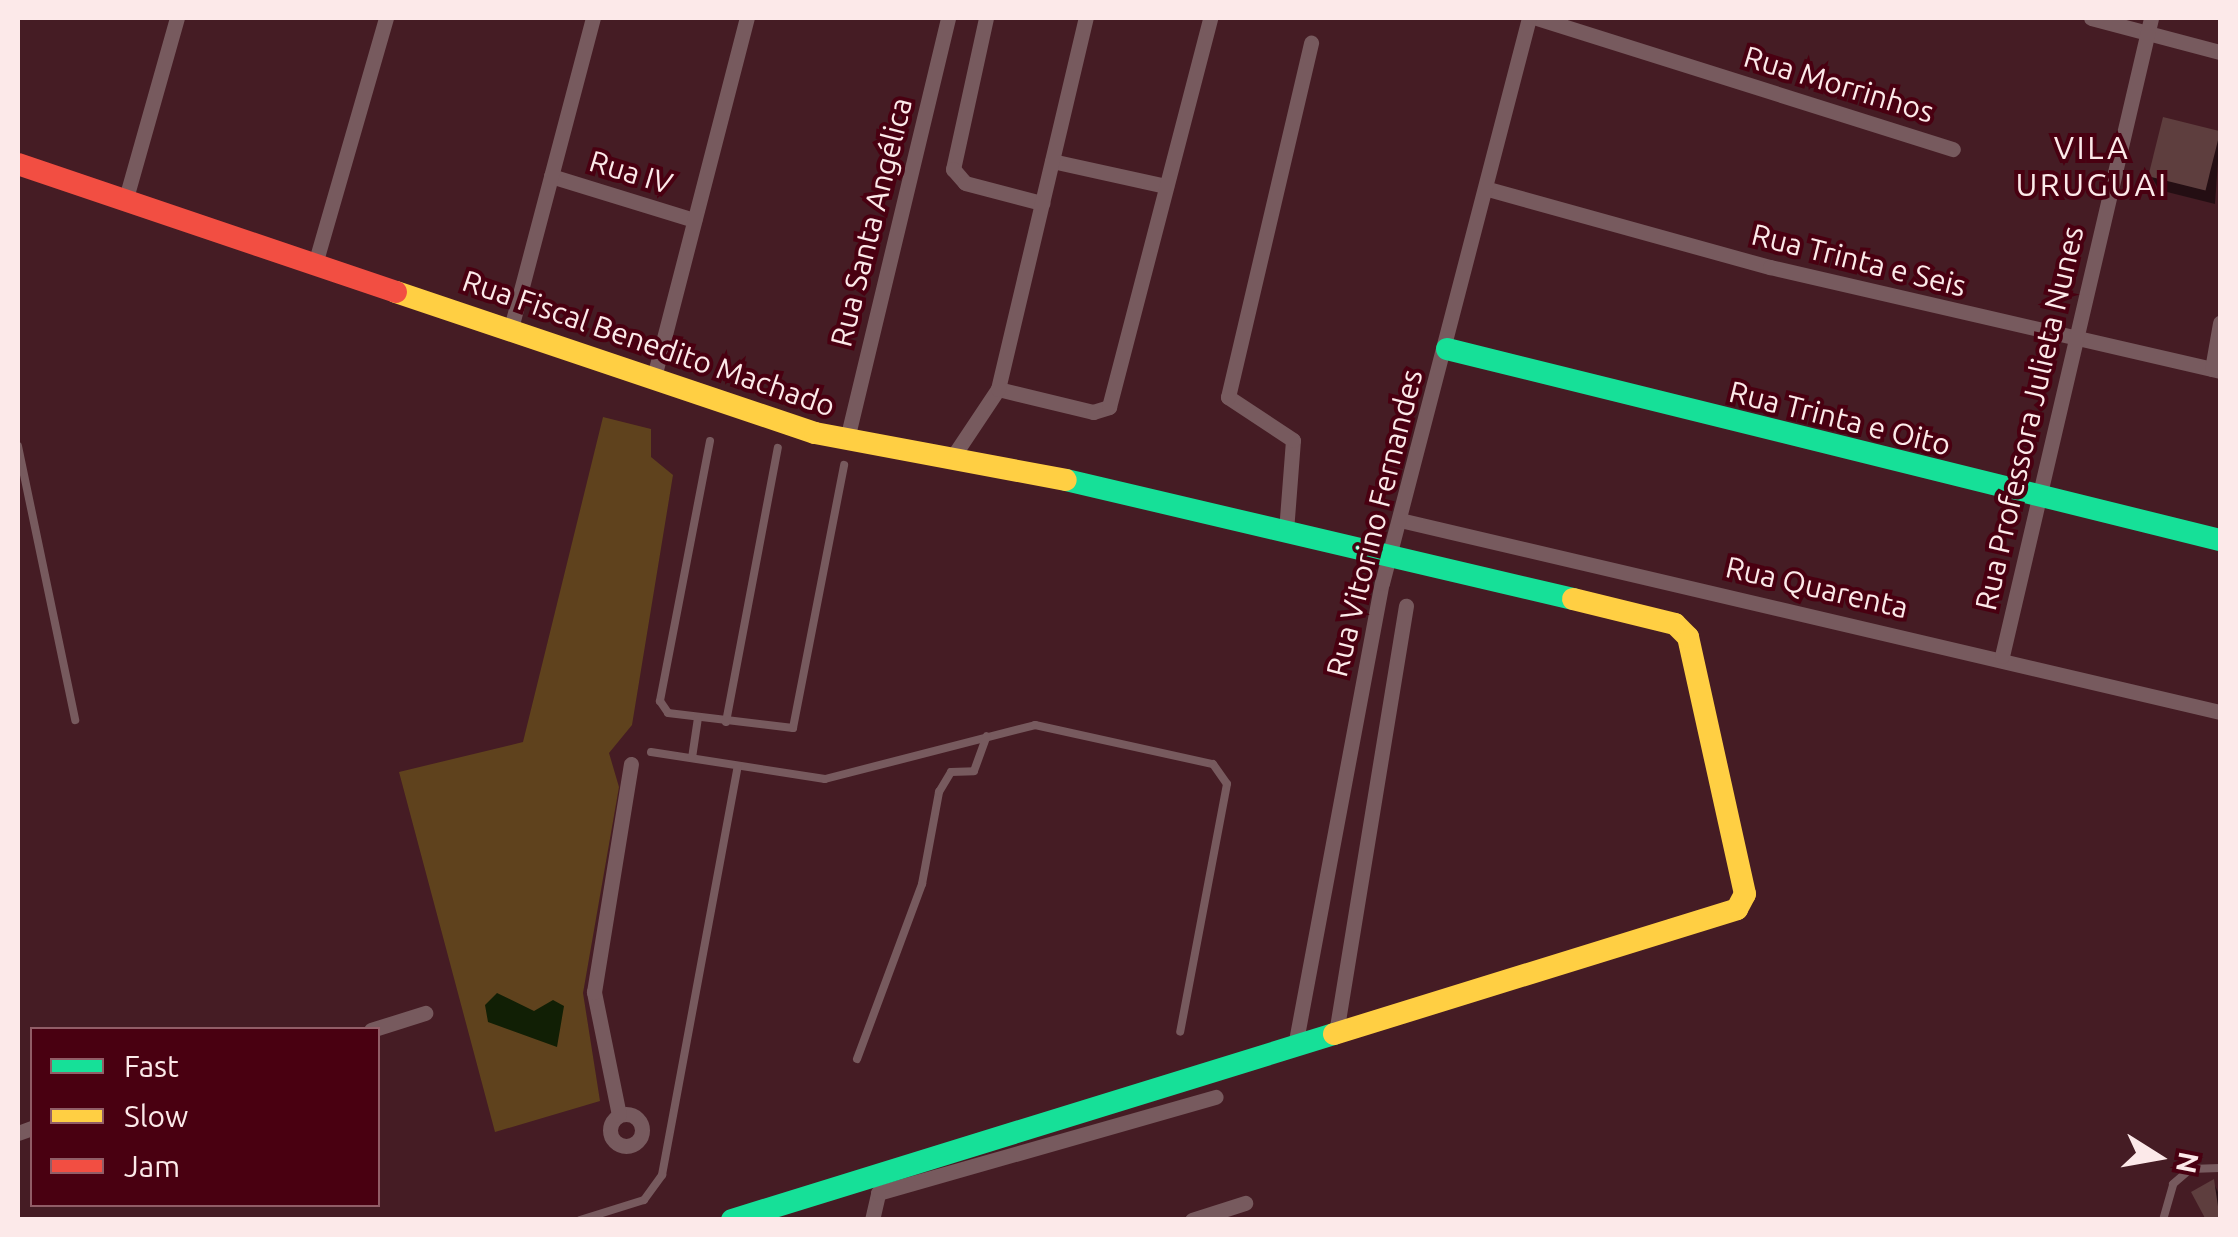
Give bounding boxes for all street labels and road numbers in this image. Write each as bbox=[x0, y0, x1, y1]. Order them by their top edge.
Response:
street label: Rua Morrinhos bbox=[1740, 38, 1938, 130]
street label: Rua Santa Angélica bbox=[823, 94, 919, 350]
street label: Rua IV bbox=[585, 142, 677, 202]
street label: Rua Trinta e Seis bbox=[1748, 216, 1970, 304]
street label: Rua Professora Julieta Nunes bbox=[1967, 222, 2091, 614]
street label: Rua Fiscal Benedito Machado bbox=[458, 262, 840, 424]
street label: Rua Vitorino Fernandes bbox=[1318, 366, 1430, 680]
street label: Rua Trinta e Oito bbox=[1726, 373, 1954, 463]
street label: Rua Quarenta bbox=[1722, 549, 1912, 625]

